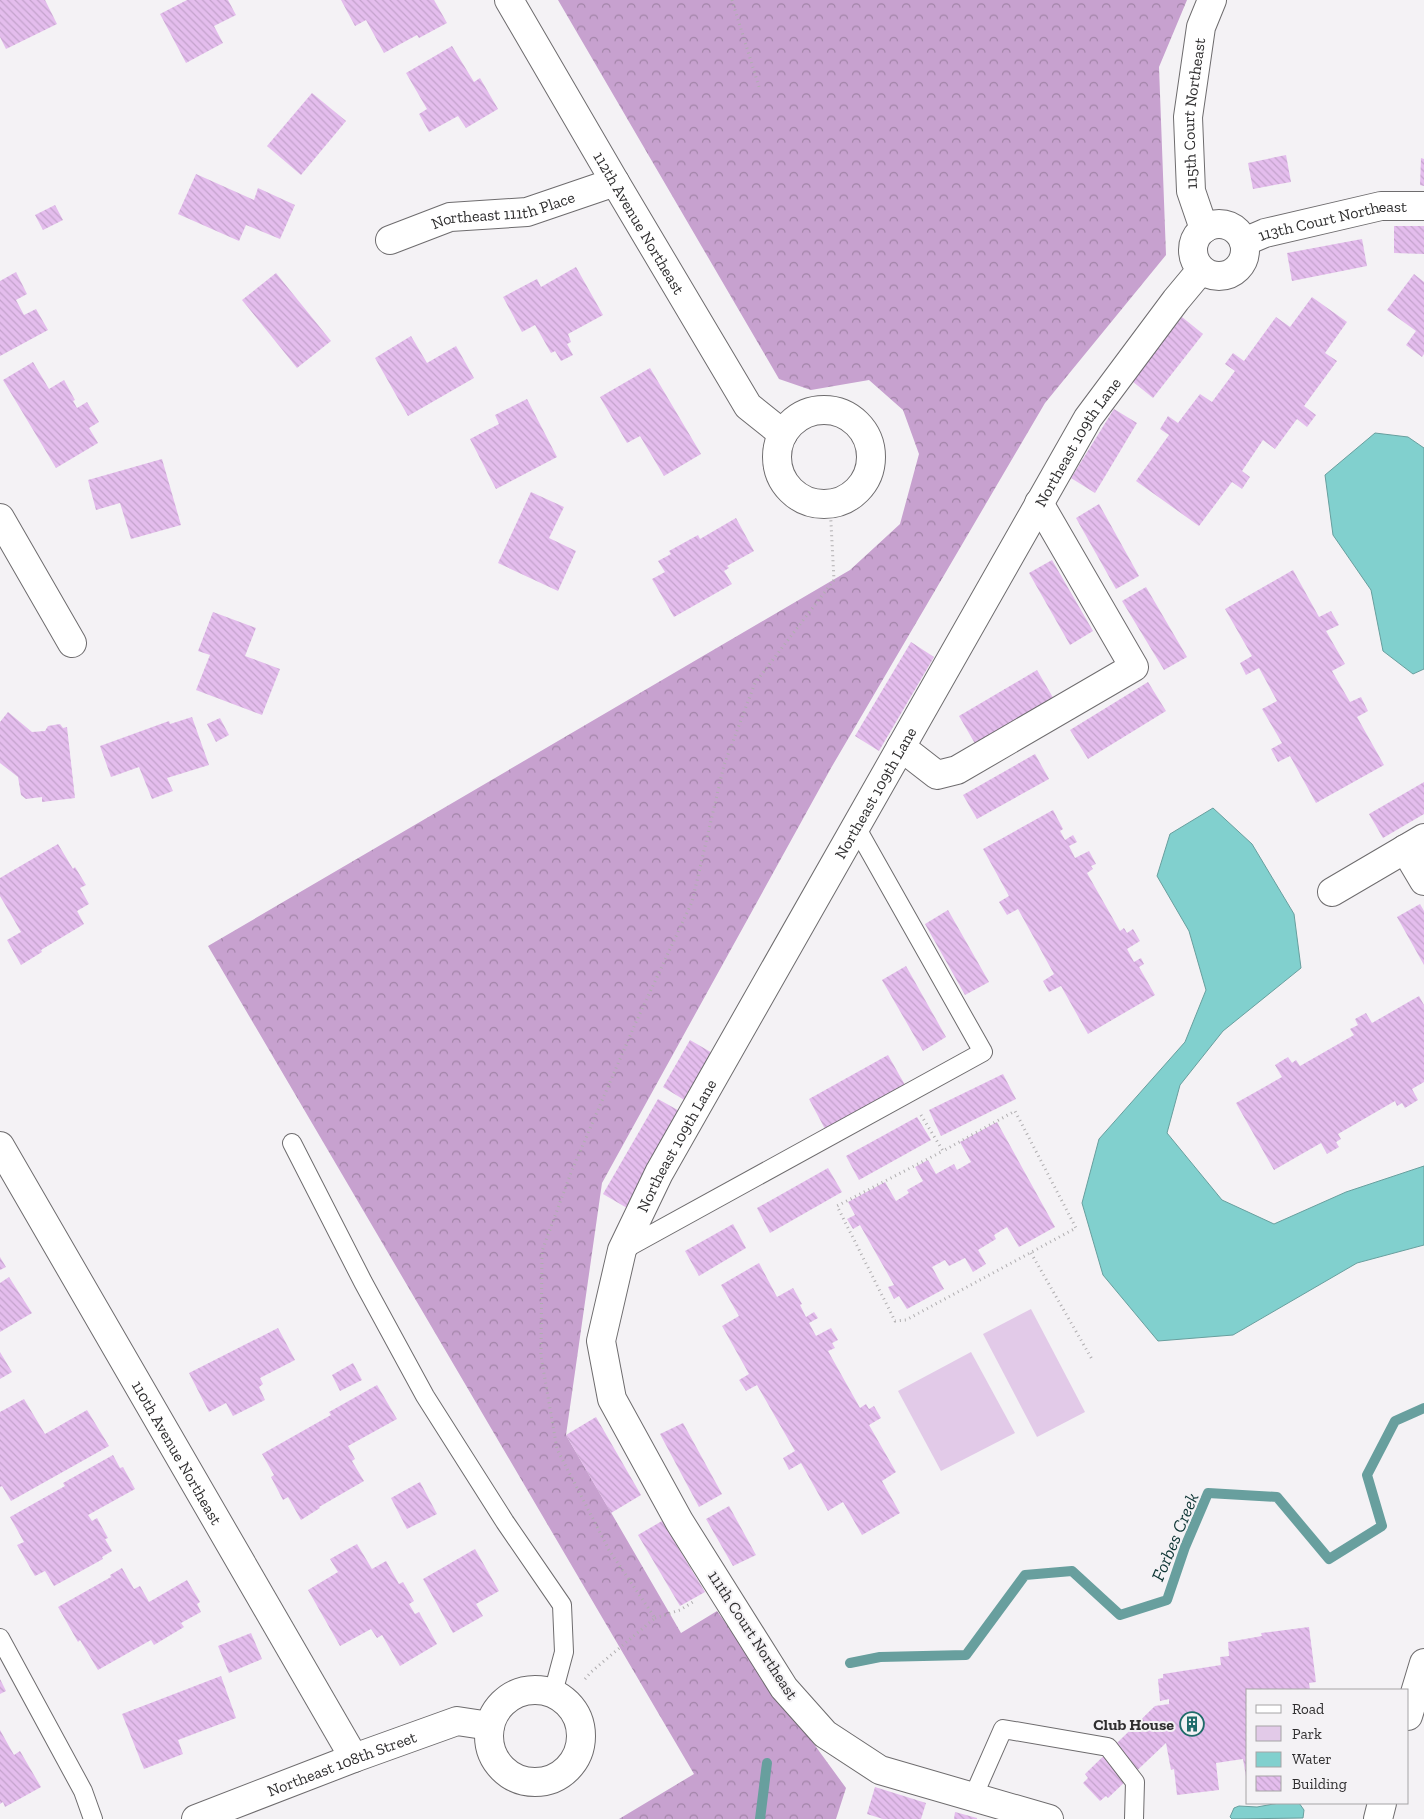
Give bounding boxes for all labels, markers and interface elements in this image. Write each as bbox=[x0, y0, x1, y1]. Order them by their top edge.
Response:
street label: 115th Court Northeast bbox=[1178, 36, 1209, 190]
street label: 112th Avenue Northeast bbox=[590, 148, 689, 297]
street label: Northeast 111th Place bbox=[429, 187, 577, 233]
street label: 113th Court Northeast bbox=[1255, 197, 1407, 244]
street label: Northeast 109th Lane bbox=[1030, 374, 1125, 510]
street label: Northeast 109th Lane bbox=[830, 723, 920, 862]
street label: Northeast 109th Lane bbox=[632, 1076, 720, 1215]
street label: 110th Avenue Northeast bbox=[128, 1377, 226, 1528]
water label: Forbes Creek bbox=[1147, 1489, 1203, 1585]
street label: 111th Court Northeast bbox=[704, 1567, 802, 1703]
legend bbox=[1246, 1689, 1409, 1804]
text: Road bbox=[1292, 1700, 1325, 1718]
building icon: Club House bbox=[1179, 1711, 1205, 1737]
place label: Club House bbox=[1093, 1715, 1174, 1734]
text: Park bbox=[1292, 1725, 1322, 1743]
street label: Northeast 108th Street bbox=[265, 1727, 419, 1800]
text: Water bbox=[1292, 1750, 1332, 1768]
text: Building bbox=[1292, 1775, 1347, 1793]

